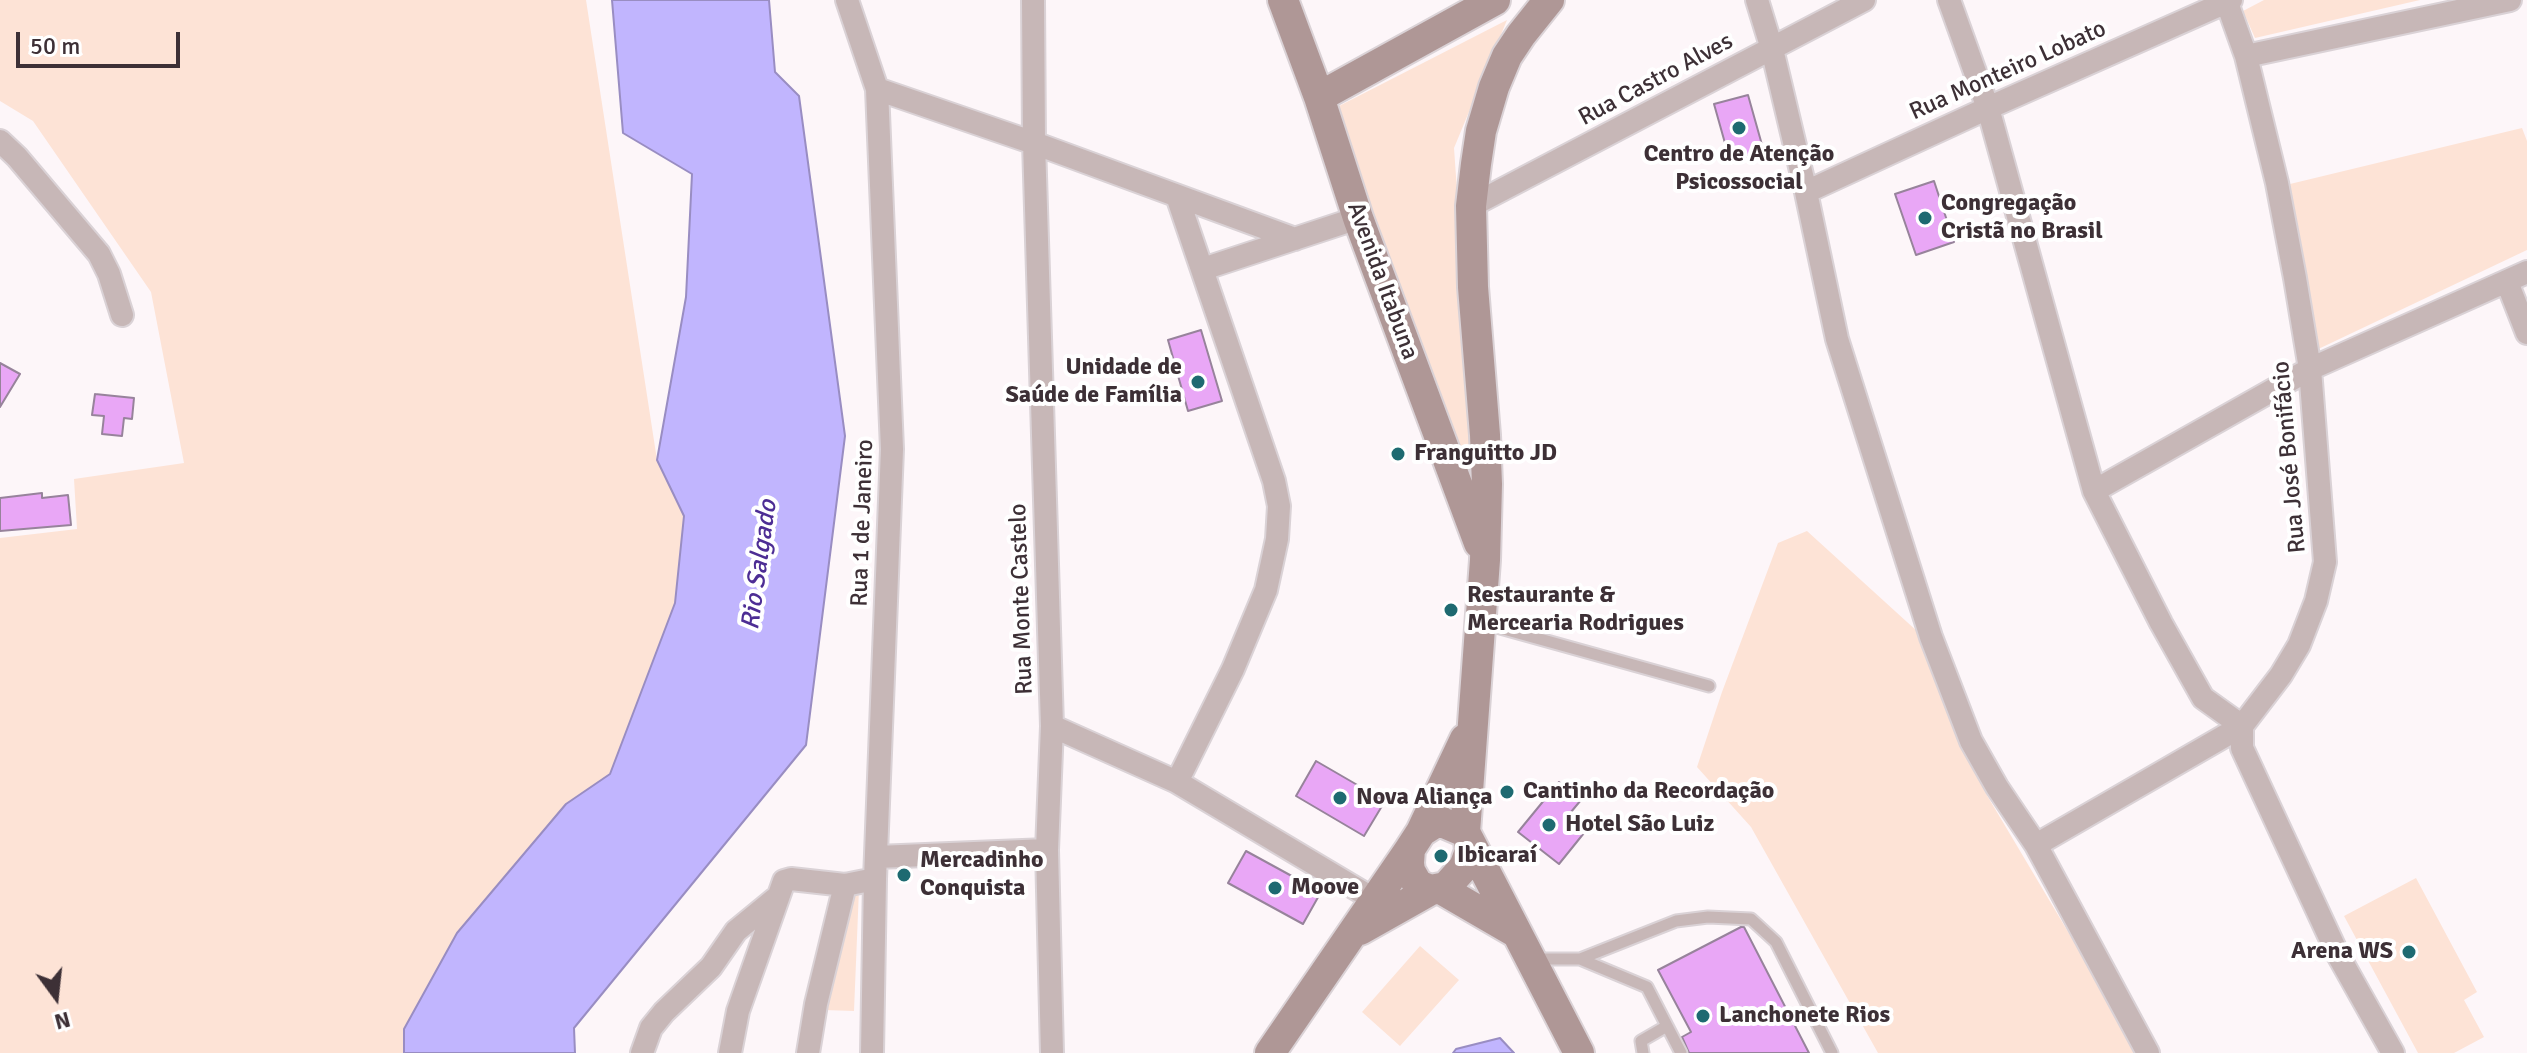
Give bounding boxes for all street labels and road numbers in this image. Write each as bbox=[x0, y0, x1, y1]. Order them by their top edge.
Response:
street label: Rua Monteiro Lobato bbox=[1905, 15, 2111, 127]
street label: Rua Castro Alves bbox=[1574, 27, 1738, 133]
street label: Avenida Itabuna bbox=[1340, 198, 1424, 364]
street label: Rua José Bonifácio bbox=[2267, 360, 2313, 554]
street label: Rua 1 de Janeiro bbox=[846, 439, 880, 607]
street label: Rua Monte Castelo bbox=[1004, 503, 1040, 695]

